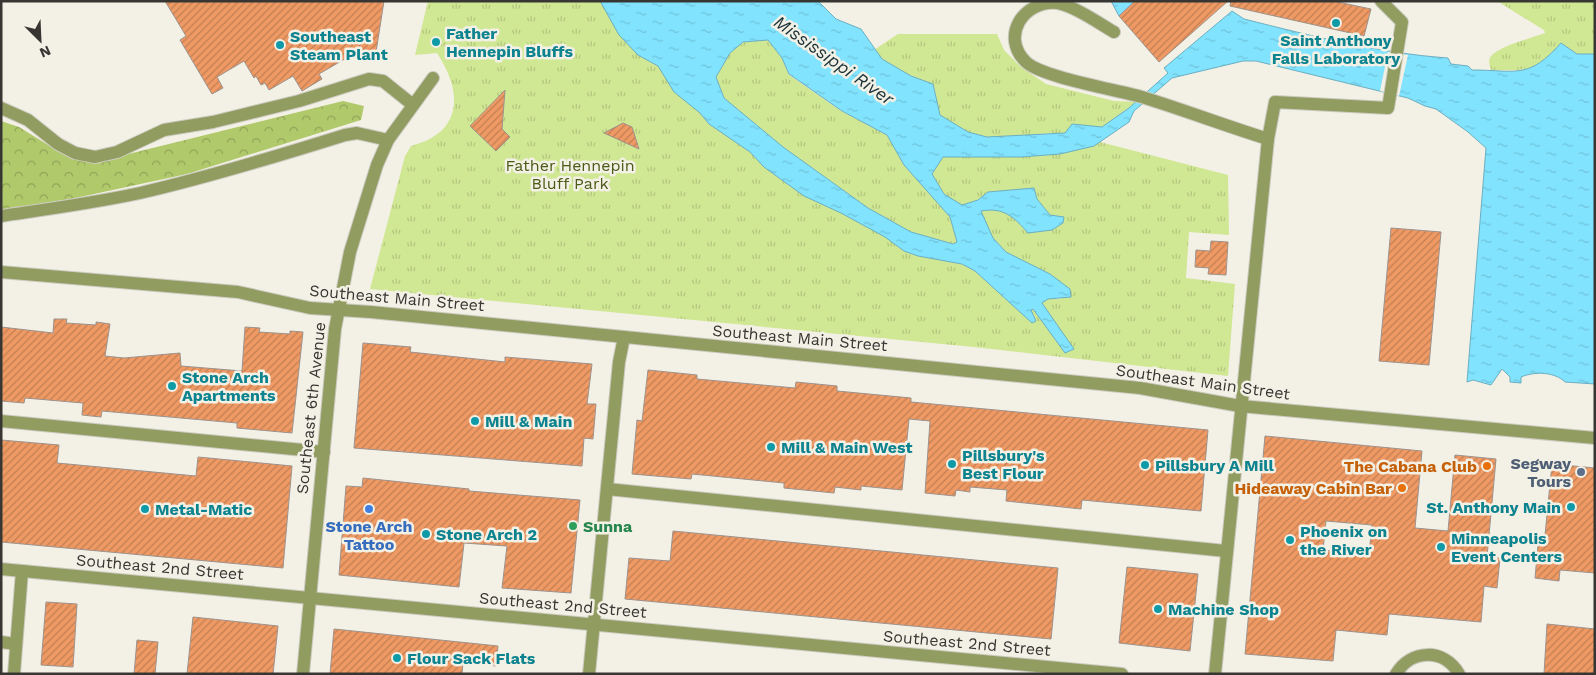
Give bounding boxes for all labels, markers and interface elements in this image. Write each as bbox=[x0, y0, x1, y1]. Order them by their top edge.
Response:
water label: Mississippi River bbox=[770, 11, 899, 110]
north arrow bbox=[15, 15, 65, 65]
marker: Saint Anthony Falls Laboratory bbox=[1330, 17, 1342, 29]
place label: Father Hennepin Bluffs bbox=[446, 24, 574, 61]
place label: Southeast Steam Plant bbox=[290, 27, 388, 64]
place label: Saint Anthony Falls Laboratory bbox=[1272, 31, 1401, 68]
marker: Father Hennepin Bluffs bbox=[430, 36, 442, 48]
marker: Southeast Steam Plant bbox=[274, 39, 286, 51]
text: N bbox=[37, 42, 53, 61]
park label: Father Hennepin Bluff Park bbox=[505, 156, 635, 193]
street label: Southeast Main Street bbox=[309, 281, 486, 315]
street label: Southeast 6th Avenue bbox=[293, 321, 329, 495]
street label: Southeast Main Street bbox=[712, 321, 889, 355]
street label: Southeast Main Street bbox=[1115, 360, 1292, 404]
place label: Stone Arch Apartments bbox=[182, 368, 276, 405]
marker: Stone Arch Apartments bbox=[166, 380, 178, 392]
place label: Mill & Main bbox=[485, 412, 572, 431]
marker: Mill & Main bbox=[469, 415, 481, 427]
place label: Mill & Main West bbox=[781, 438, 912, 457]
marker: Mill & Main West bbox=[765, 441, 777, 453]
place label: Pillsbury's Best Flour bbox=[962, 446, 1045, 483]
place label: Segway Tours bbox=[1510, 454, 1572, 491]
place label: Pillsbury A Mill bbox=[1155, 456, 1275, 475]
place label: The Cabana Club bbox=[1344, 457, 1477, 476]
marker: Pillsbury's Best Flour bbox=[946, 458, 958, 470]
marker: Pillsbury A Mill bbox=[1139, 459, 1151, 471]
marker: The Cabana Club bbox=[1481, 460, 1493, 472]
marker: Segway Tours bbox=[1575, 466, 1587, 478]
place label: Hideaway Cabin Bar bbox=[1234, 479, 1392, 498]
marker: Hideaway Cabin Bar bbox=[1396, 482, 1408, 494]
place label: St. Anthony Main bbox=[1426, 498, 1561, 517]
place label: Metal-Matic bbox=[155, 500, 252, 519]
marker: St. Anthony Main bbox=[1565, 501, 1577, 513]
marker: Metal-Matic bbox=[139, 503, 151, 515]
marker: Stone Arch Tattoo bbox=[363, 503, 375, 515]
place label: Stone Arch Tattoo bbox=[326, 517, 412, 554]
place label: Sunna bbox=[583, 517, 633, 536]
marker: Sunna bbox=[567, 520, 579, 532]
place label: Phoenix on the River bbox=[1300, 522, 1387, 559]
place label: Stone Arch 2 bbox=[436, 525, 537, 544]
marker: Stone Arch 2 bbox=[420, 528, 432, 540]
place label: Minneapolis Event Centers bbox=[1451, 529, 1562, 566]
marker: Phoenix on the River bbox=[1284, 534, 1296, 546]
marker: Minneapolis Event Centers bbox=[1435, 541, 1447, 553]
street label: Southeast 2nd Street bbox=[75, 550, 245, 584]
street label: Southeast 2nd Street bbox=[478, 588, 648, 622]
place label: Machine Shop bbox=[1168, 600, 1279, 619]
marker: Machine Shop bbox=[1152, 603, 1164, 615]
street label: Southeast 2nd Street bbox=[882, 626, 1052, 660]
place label: Flour Sack Flats bbox=[407, 649, 536, 668]
marker: Flour Sack Flats bbox=[391, 652, 403, 664]

